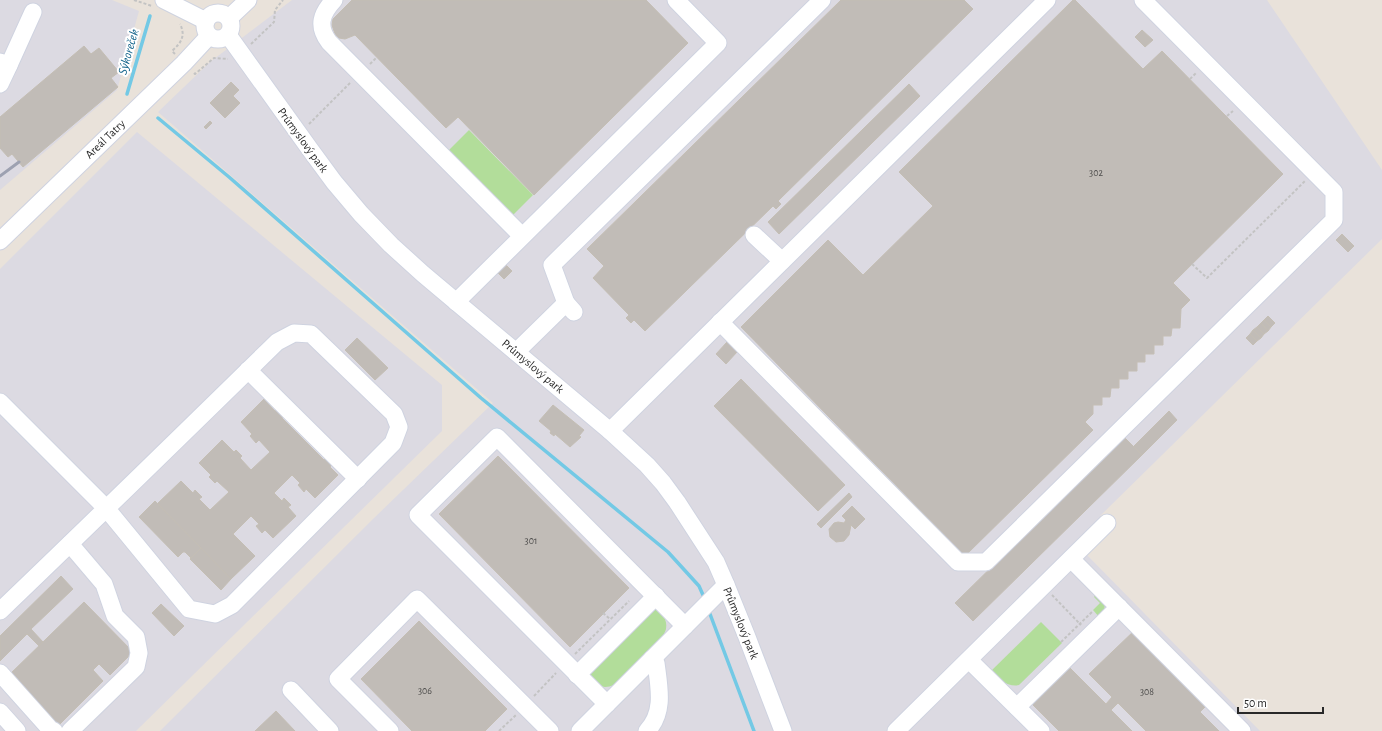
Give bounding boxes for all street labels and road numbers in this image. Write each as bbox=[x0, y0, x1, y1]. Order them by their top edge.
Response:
street label: Průmyslový park bbox=[275, 105, 331, 176]
street label: Areál Tatry bbox=[83, 117, 128, 162]
street label: Průmyslový park bbox=[499, 337, 567, 396]
street label: Průmyslový park bbox=[720, 585, 761, 662]

